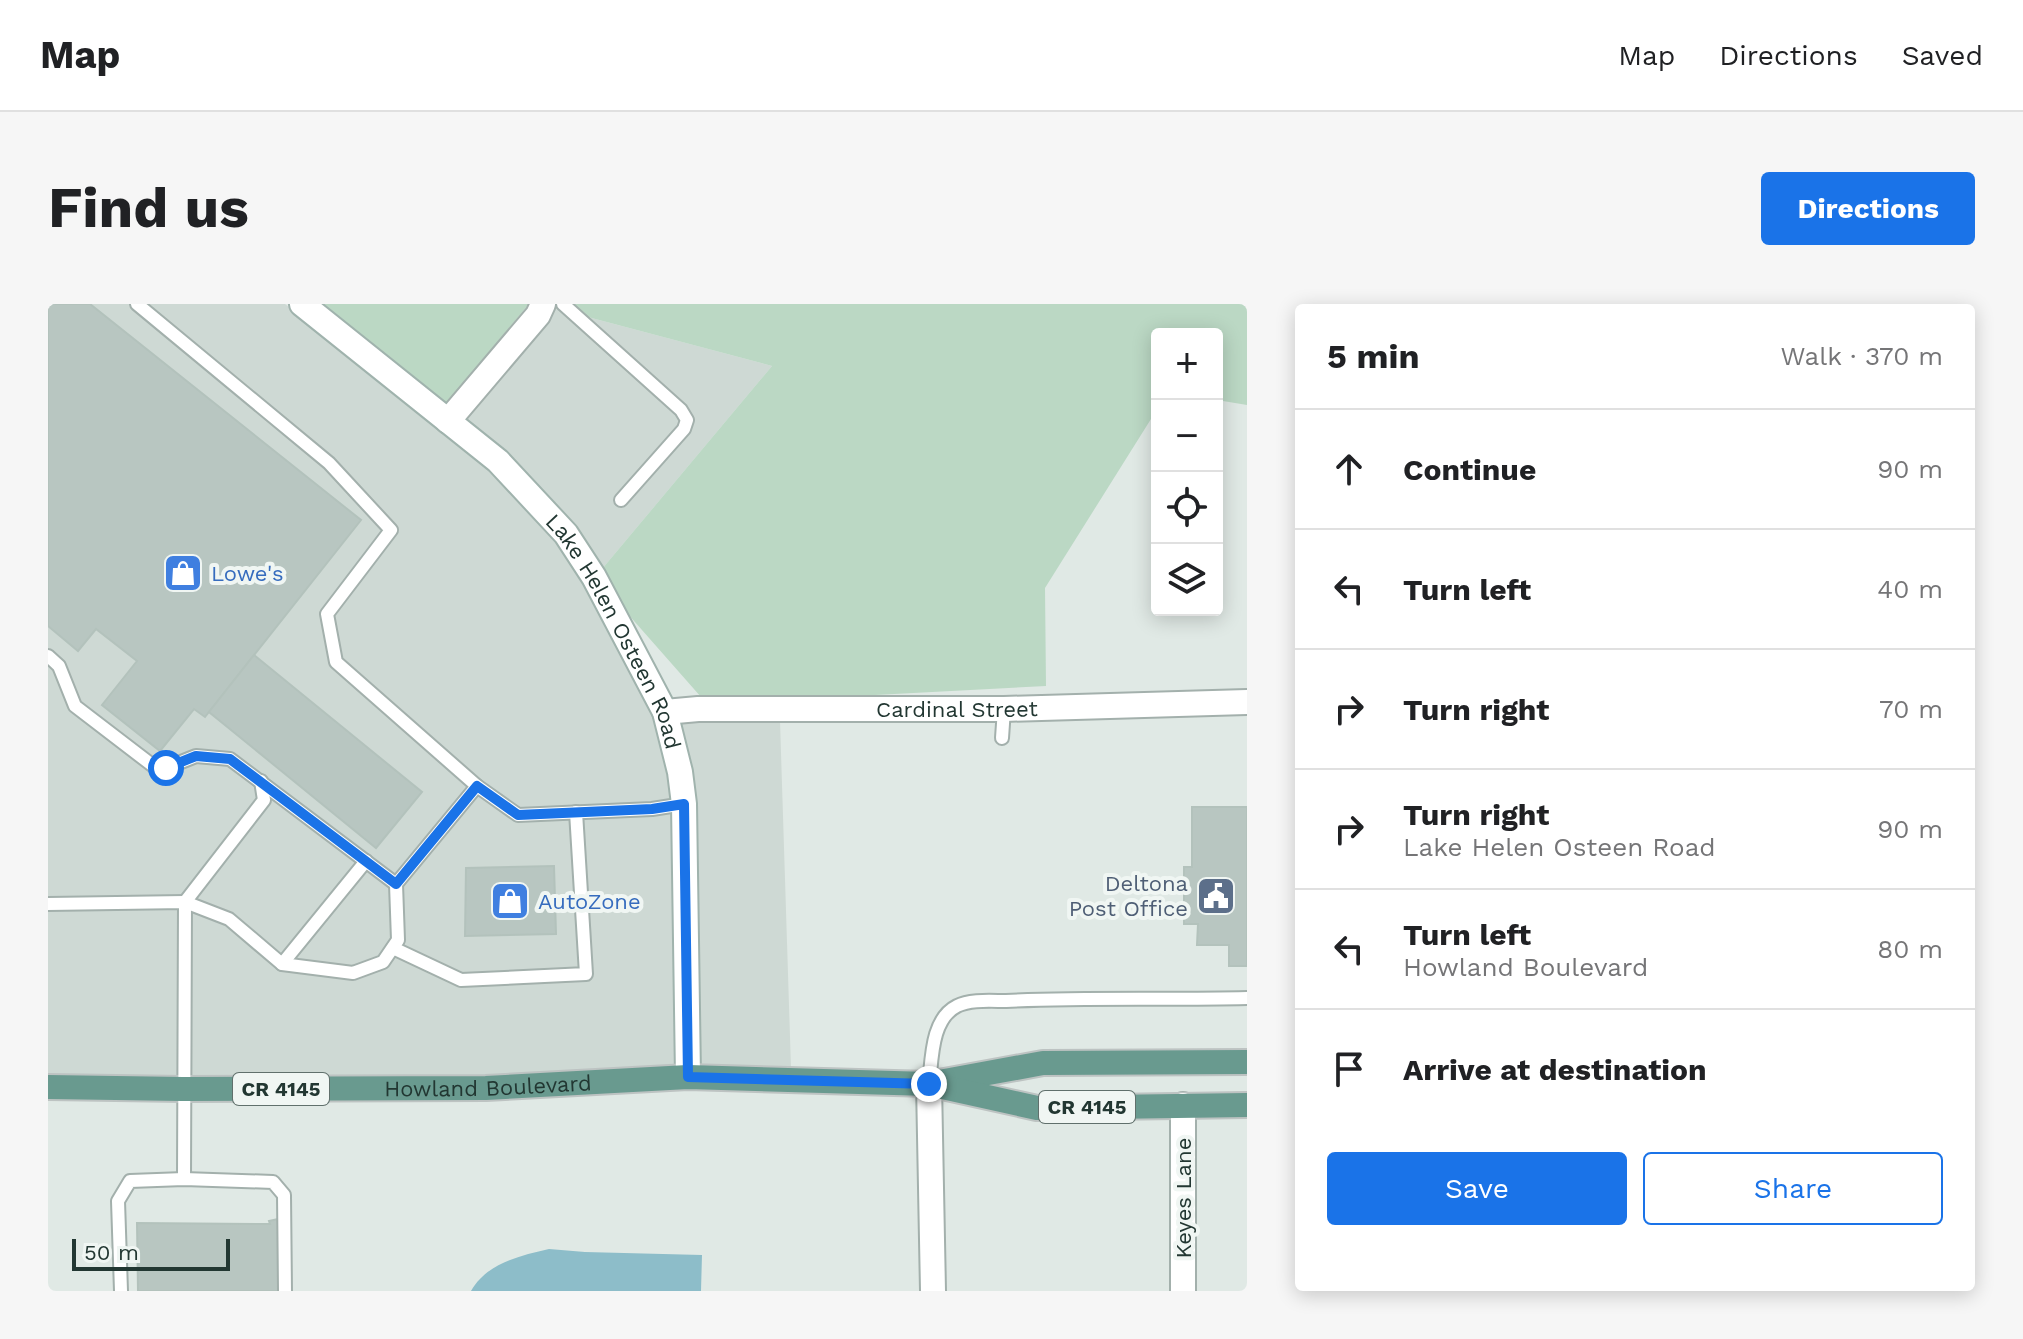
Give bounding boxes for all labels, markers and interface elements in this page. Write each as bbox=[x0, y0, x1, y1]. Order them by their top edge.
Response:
text: Map bbox=[40, 33, 120, 77]
text: Map bbox=[1618, 39, 1675, 72]
text: Directions bbox=[1719, 39, 1858, 72]
text: Saved bbox=[1902, 39, 1983, 72]
button: Directions bbox=[1761, 172, 1975, 245]
text: Find us bbox=[48, 175, 249, 241]
map controls bbox=[1151, 328, 1223, 616]
button: + bbox=[1151, 328, 1223, 400]
text: 5 min bbox=[1327, 336, 1420, 376]
text: Walk · 370 m bbox=[1781, 341, 1943, 371]
button: − bbox=[1151, 400, 1223, 472]
icon: ahead bbox=[1327, 447, 1371, 491]
text: Continue bbox=[1403, 452, 1536, 487]
text: 90 m bbox=[1877, 454, 1943, 484]
button: locate bbox=[1151, 472, 1223, 544]
street label: Lake Helen Osteen Road bbox=[541, 508, 686, 752]
button: layers bbox=[1151, 544, 1223, 616]
shop icon: Lowe's bbox=[162, 552, 204, 594]
place label: Lowe's bbox=[211, 561, 284, 586]
icon: left bbox=[1327, 567, 1371, 611]
text: Turn left bbox=[1403, 572, 1531, 607]
text: 40 m bbox=[1877, 574, 1943, 604]
icon: right bbox=[1327, 687, 1371, 731]
text: Turn right bbox=[1403, 692, 1549, 727]
text: 70 m bbox=[1879, 694, 1943, 724]
street label: Cardinal Street bbox=[876, 696, 1038, 722]
route start bbox=[148, 750, 184, 786]
text: Turn right bbox=[1403, 797, 1549, 832]
icon: right bbox=[1327, 807, 1371, 851]
text: 90 m bbox=[1877, 814, 1943, 844]
text: Lake Helen Osteen Road bbox=[1403, 832, 1716, 862]
place label: Deltona Post Office bbox=[1069, 871, 1188, 921]
public building icon: Deltona Post Office bbox=[1195, 875, 1237, 917]
shop icon: AutoZone bbox=[489, 880, 531, 922]
place label: AutoZone bbox=[538, 889, 641, 914]
text: Turn left bbox=[1403, 917, 1531, 952]
icon: left bbox=[1327, 927, 1371, 971]
text: 80 m bbox=[1877, 934, 1943, 964]
text: Howland Boulevard bbox=[1403, 952, 1648, 982]
icon: arrive bbox=[1327, 1047, 1371, 1091]
text: Arrive at destination bbox=[1403, 1052, 1707, 1087]
route end bbox=[911, 1066, 947, 1102]
street label: Howland Boulevard bbox=[384, 1070, 592, 1101]
road number: CR 4145 bbox=[233, 1073, 329, 1105]
road number: CR 4145 bbox=[1039, 1091, 1135, 1123]
street label: Keyes Lane bbox=[1171, 1138, 1196, 1258]
button: Save bbox=[1327, 1152, 1627, 1225]
button: Share bbox=[1643, 1152, 1943, 1225]
scale bar bbox=[72, 1235, 230, 1271]
text: 50 m bbox=[84, 1240, 139, 1265]

